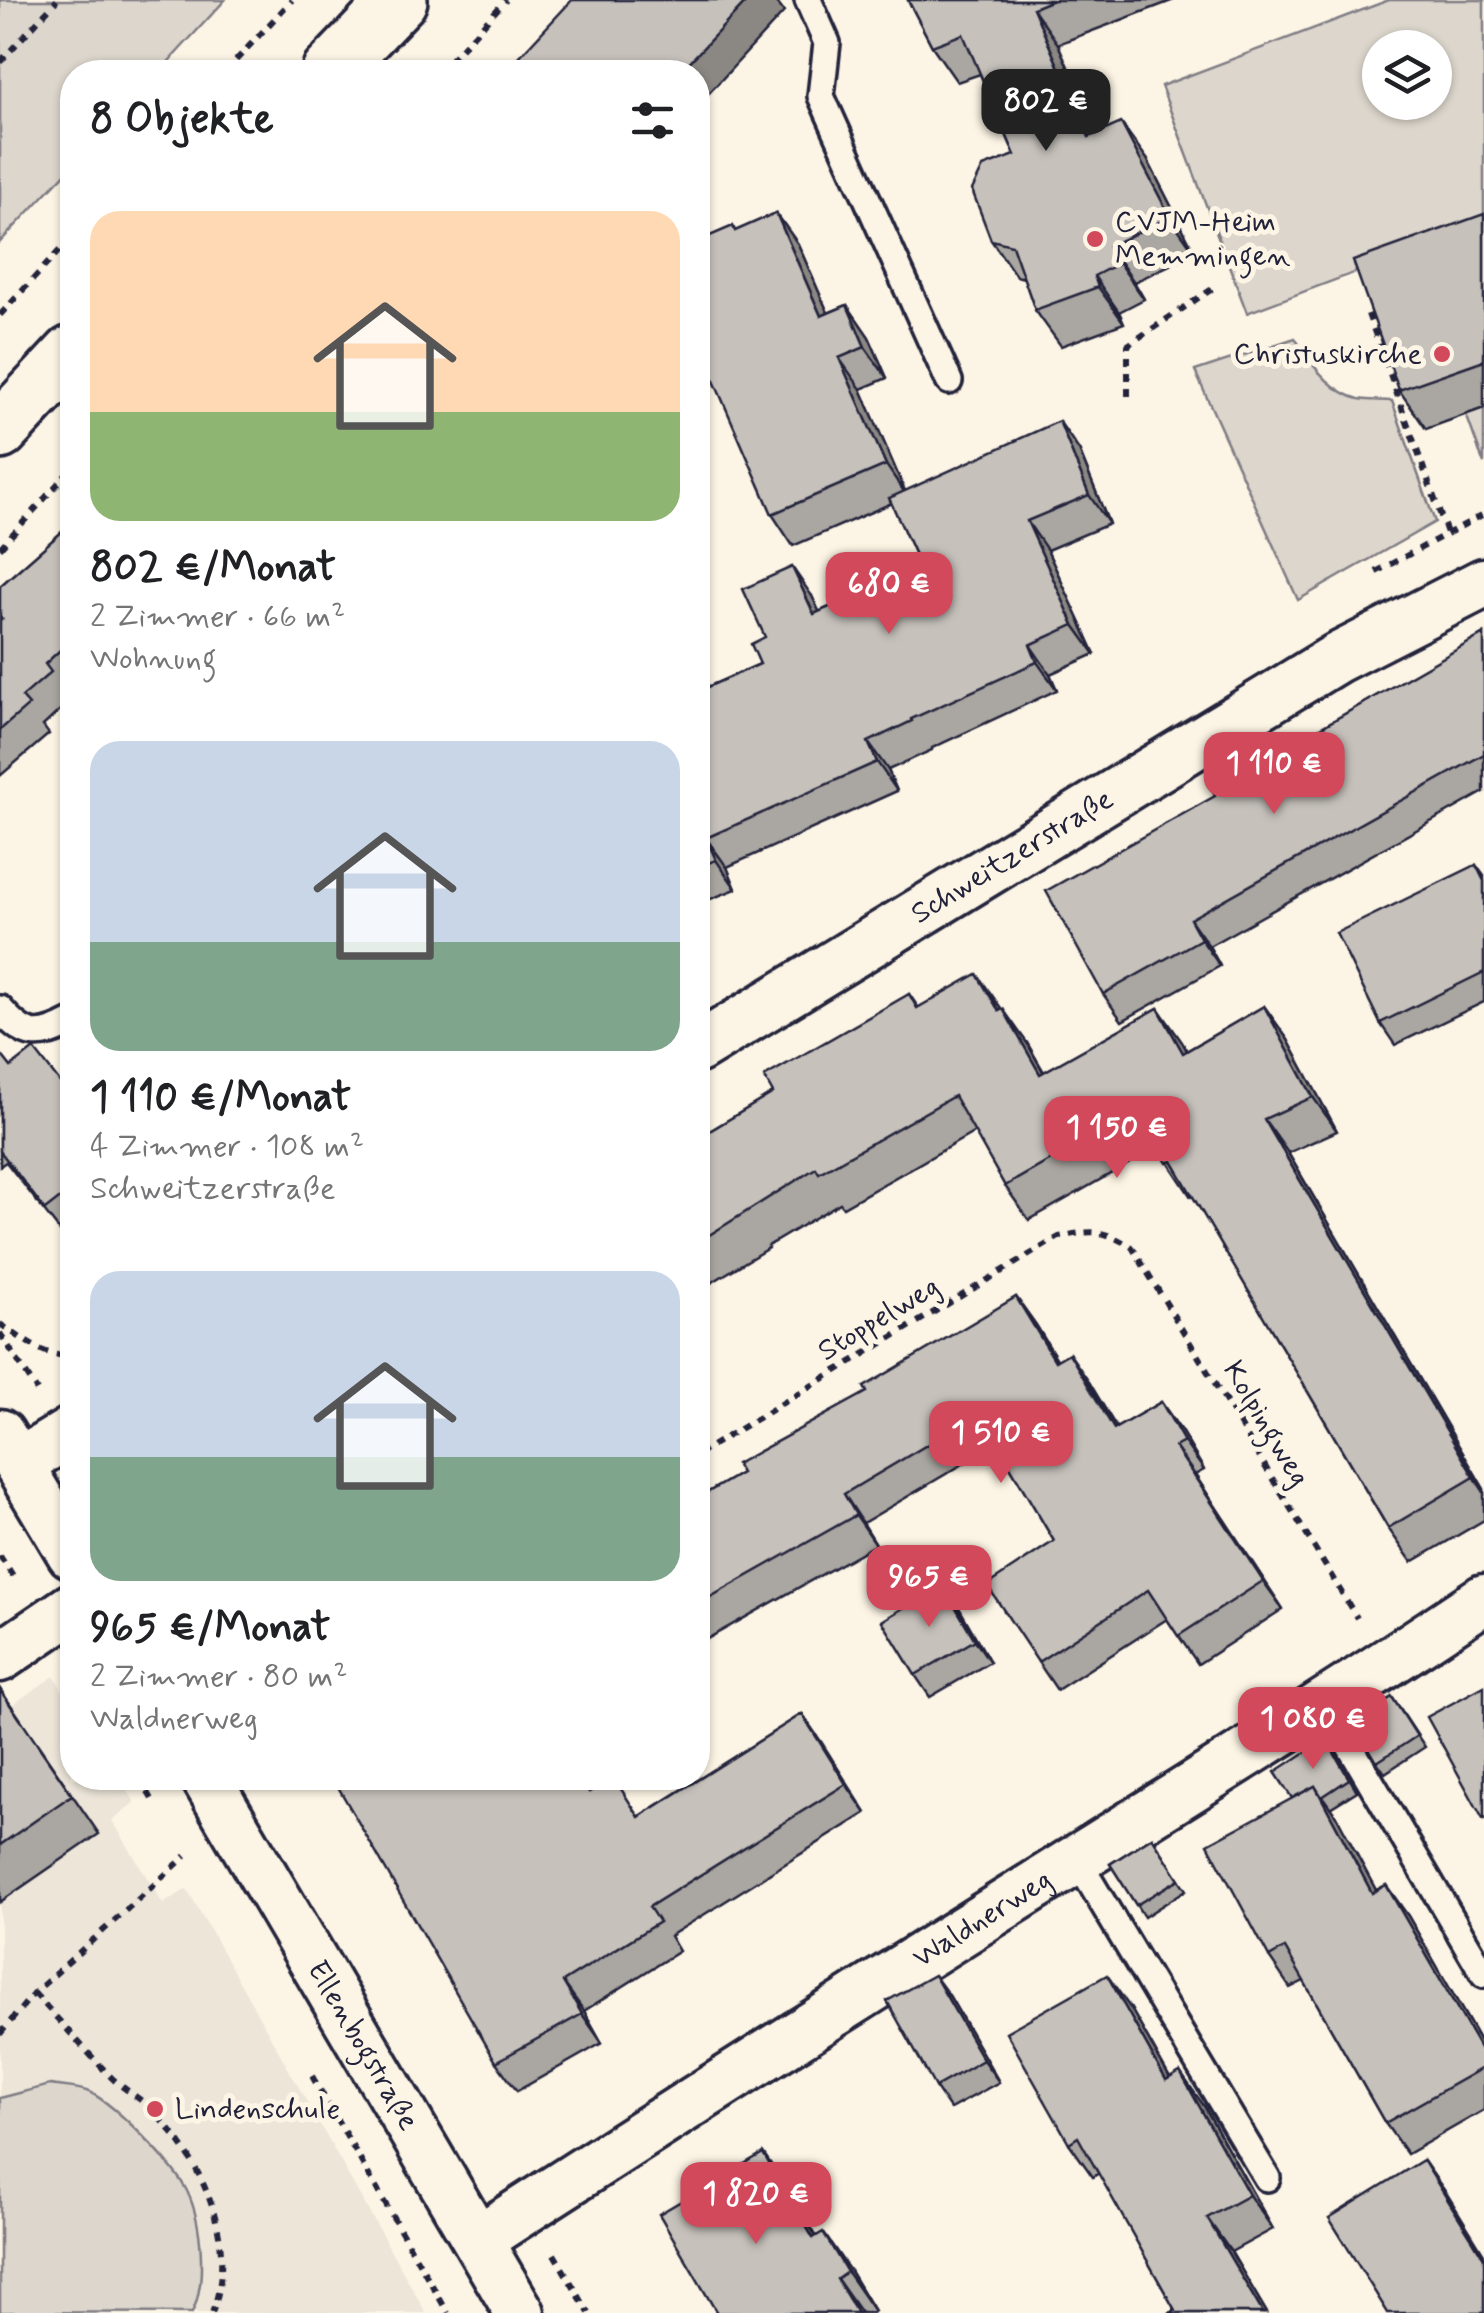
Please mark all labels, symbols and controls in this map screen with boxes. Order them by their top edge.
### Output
map controls [1362,30,1452,120]
button: layers [1362,30,1452,120]
pin: 802 € [976,69,1116,154]
text: 802 € [1003,80,1089,122]
text: 8 Objekte [90,93,274,148]
icon: filters [625,93,680,148]
place label: CVJM-Heim Memmingen [1115,203,1291,279]
marker: CVJM-Heim Memmingen [1084,228,1106,250]
icon: home [295,276,475,456]
place label: Christuskirche [1233,335,1422,374]
marker: Christuskirche [1431,343,1453,365]
text: 802 €/Monat [90,541,336,596]
pin: 680 € [819,552,959,637]
text: 680 € [848,563,930,605]
text: 2 Zimmer · 66 m² [90,596,345,638]
text: Wohnung [90,638,217,680]
pin: 1 110 € [1182,732,1366,817]
text: 1 110 € [1226,743,1322,785]
street label: Schweitzerstraße [904,780,1121,933]
icon: home [295,806,475,986]
text: 1 110 €/Monat [90,1071,351,1126]
pin: 1 150 € [1025,1096,1209,1181]
text: 1 150 € [1066,1107,1168,1149]
text: 4 Zimmer · 108 m² [90,1126,364,1168]
text: Schweitzerstraße [90,1168,336,1210]
street label: Stoppelweg [811,1267,947,1371]
icon: home [295,1336,475,1516]
street label: Kolpingweg [1211,1354,1319,1496]
pin: 1 510 € [909,1401,1093,1486]
text: 1 510 € [951,1412,1051,1454]
pin: 965 € [859,1545,999,1630]
text: 965 € [889,1556,969,1598]
text: 965 €/Monat [90,1601,330,1656]
text: 2 Zimmer · 80 m² [90,1656,347,1698]
pin: 1 080 € [1221,1687,1405,1772]
text: Waldnerweg [90,1698,258,1740]
text: 1 080 € [1260,1698,1366,1740]
street label: Waldnerweg [905,1860,1059,1977]
street label: Ellenbogstraße [298,1953,428,2137]
place label: Lindenschule [175,2090,340,2129]
marker: Lindenschule [144,2098,166,2120]
pin: 1 820 € [664,2162,848,2247]
text: 1 820 € [702,2173,810,2215]

